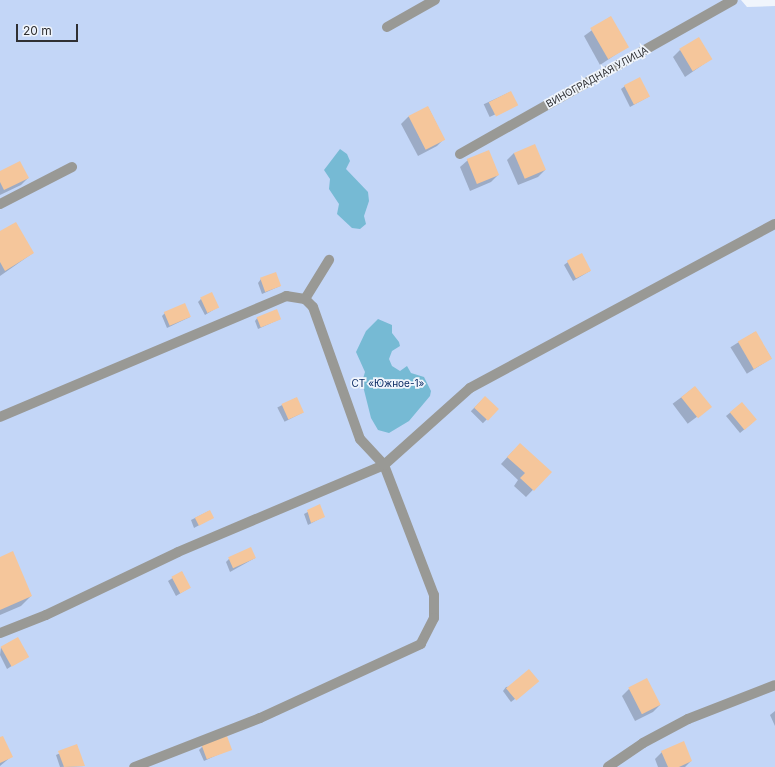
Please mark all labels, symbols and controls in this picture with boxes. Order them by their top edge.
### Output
scale bar [18,16,80,42]
text: 20 m [23,23,52,38]
street label: ВИНОГРАДНАЯ УЛИЦА [544,44,650,110]
park label: СТ «Южное-1» [352,378,424,390]

